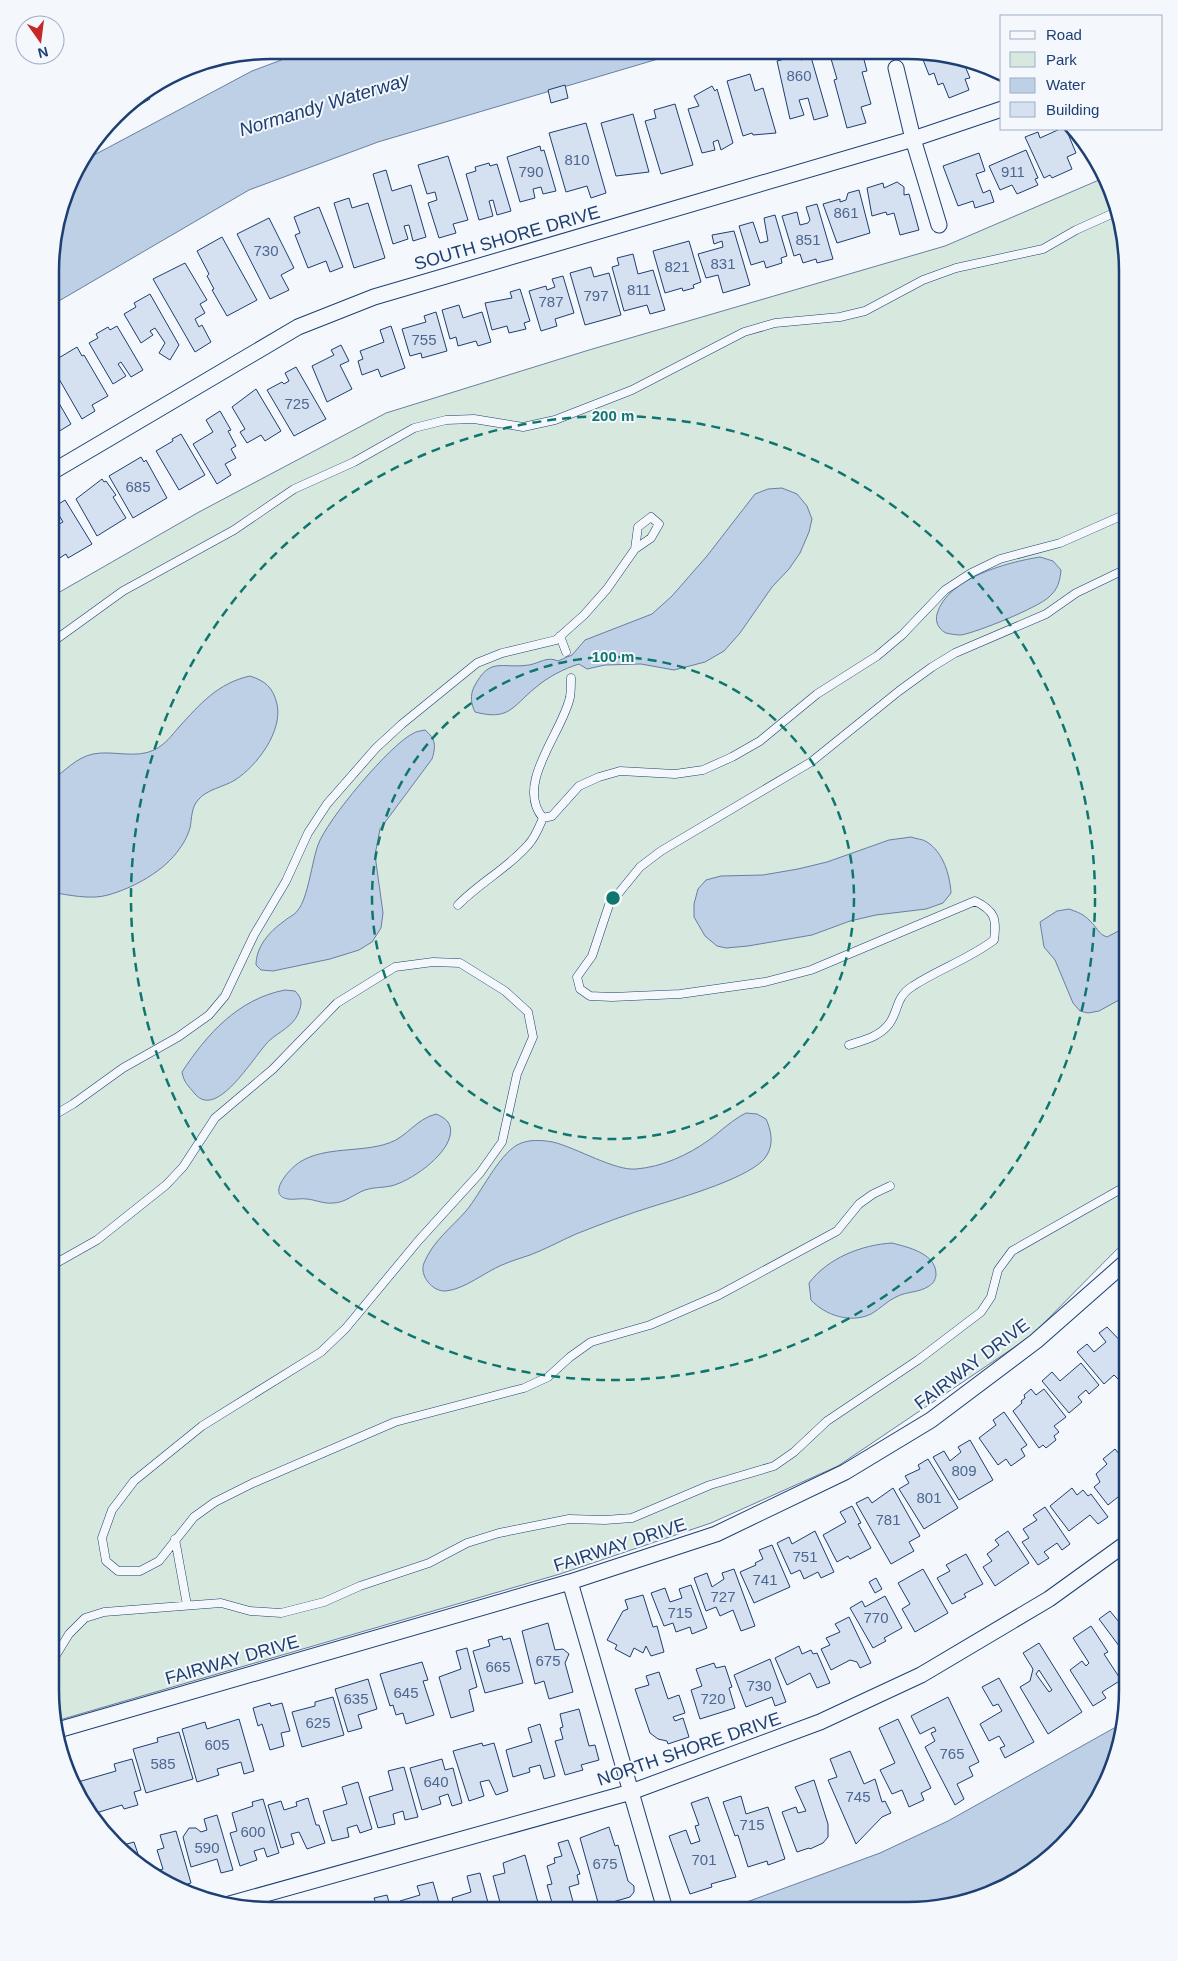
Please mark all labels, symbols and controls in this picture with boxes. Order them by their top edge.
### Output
north arrow [15,15,65,65]
legend [1000,15,1163,130]
text: Road [1046,26,1082,43]
text: N [36,44,50,62]
text: Park [1046,51,1077,68]
house number: 860 [786,67,812,84]
water label: Normandy Waterway [236,68,413,140]
text: Water [1046,76,1085,93]
text: Building [1046,101,1099,118]
house number: 810 [564,151,590,168]
house number: 790 [518,163,544,180]
house number: 911 [1001,163,1025,180]
street label: SOUTH SHORE DRIVE [412,202,602,274]
house number: 861 [833,204,859,221]
house number: 851 [795,231,821,248]
house number: 730 [253,242,279,259]
house number: 831 [710,255,736,272]
house number: 821 [664,258,690,275]
house number: 811 [627,281,651,298]
house number: 797 [583,287,609,304]
house number: 787 [538,293,564,310]
house number: 755 [411,331,437,348]
house number: 725 [284,395,310,412]
text: 200 m [592,407,634,424]
house number: 685 [125,478,151,495]
text: 100 m [592,648,634,665]
centre of rings [604,889,622,907]
street label: FAIRWAY DRIVE [911,1314,1033,1414]
house number: 809 [951,1462,977,1479]
house number: 801 [916,1489,942,1506]
house number: 781 [875,1511,901,1528]
street label: FAIRWAY DRIVE [551,1514,689,1576]
house number: 751 [792,1548,818,1565]
house number: 741 [752,1571,778,1588]
house number: 727 [710,1588,736,1605]
house number: 715 [667,1604,693,1621]
house number: 770 [863,1609,889,1626]
street label: FAIRWAY DRIVE [163,1631,301,1689]
house number: 675 [535,1652,561,1669]
house number: 665 [485,1658,511,1675]
house number: 730 [746,1677,772,1694]
house number: 645 [393,1684,419,1701]
house number: 635 [343,1690,369,1707]
house number: 720 [700,1690,726,1707]
street label: NORTH SHORE DRIVE [595,1708,783,1790]
house number: 625 [305,1714,331,1731]
house number: 605 [204,1736,230,1753]
house number: 765 [939,1745,965,1762]
house number: 585 [150,1755,176,1772]
house number: 640 [423,1773,449,1790]
house number: 745 [845,1788,871,1805]
house number: 715 [739,1816,765,1833]
house number: 600 [240,1823,266,1840]
house number: 590 [194,1839,220,1856]
house number: 701 [691,1851,717,1868]
house number: 675 [592,1855,618,1872]

